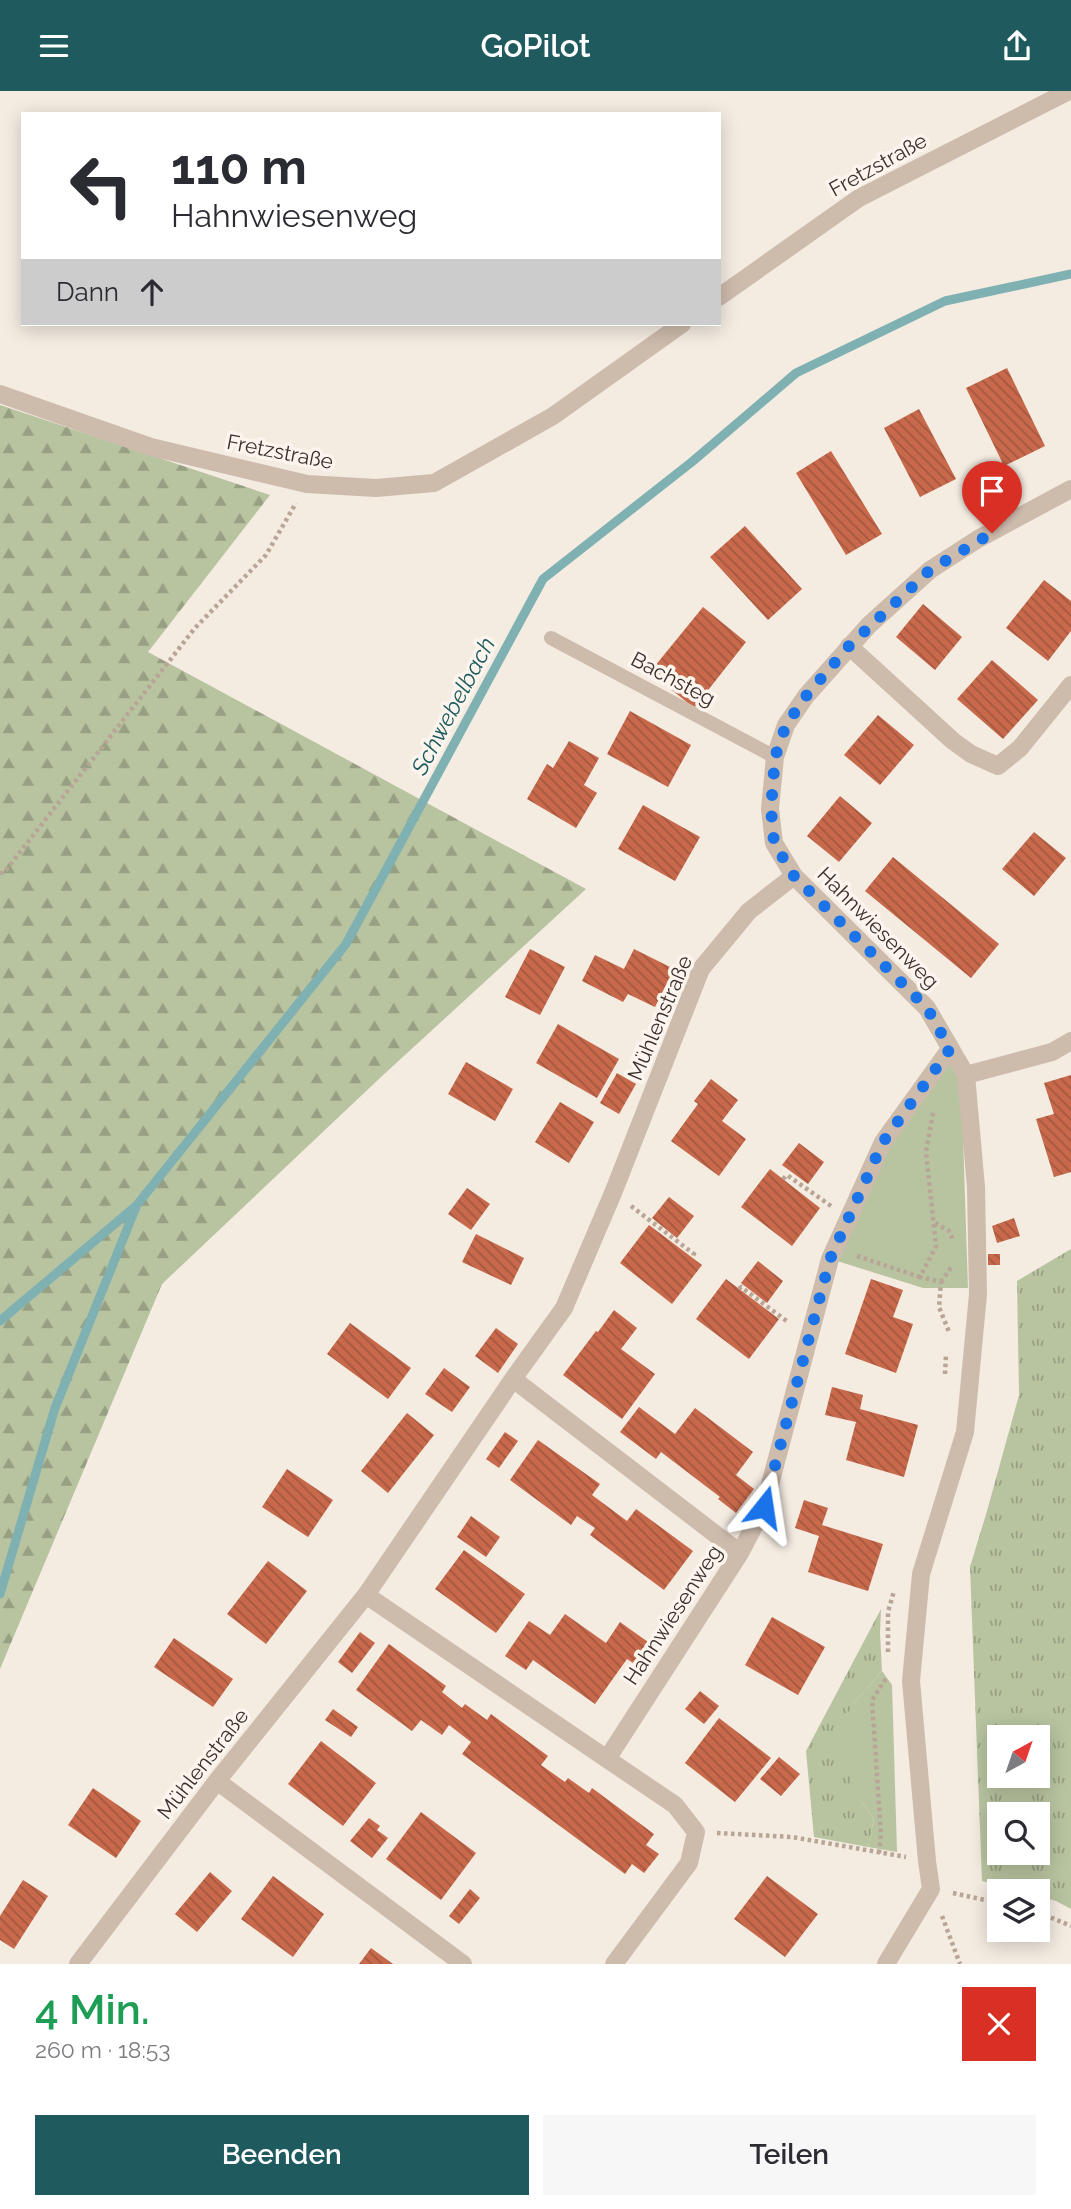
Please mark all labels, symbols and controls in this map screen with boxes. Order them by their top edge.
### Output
icon: menu [35,27,73,65]
text: GoPilot [480,27,591,64]
icon: share [998,27,1036,65]
street label: Fretzstraße [824,127,931,202]
text: 110 m [171,138,307,195]
icon: left [56,140,147,231]
text: Hahnwiesenweg [171,197,417,234]
icon: ahead [133,273,171,311]
text: Dann [56,277,119,307]
street label: Fretzstraße [225,429,336,474]
pin [962,461,1022,533]
icon: arrive [973,472,1011,510]
water label: Schwebelbach [405,632,500,780]
street label: Bachsteg [627,646,720,711]
street label: Hahnwiesenweg [812,862,944,994]
street label: Mühlenstraße [622,952,697,1084]
position arrow [727,1470,801,1544]
street label: Hahnwiesenweg [618,1540,727,1689]
street label: Mühlenstraße [152,1703,253,1824]
north arrow [987,1725,1050,1789]
map controls [987,1725,1050,1942]
button: search [987,1802,1050,1865]
button: layers [987,1879,1050,1942]
text: 4 Min. [35,1985,150,2034]
button: close [962,1987,1036,2061]
text: 260 m · 18:53 [35,2036,171,2063]
button: Beenden [35,2115,529,2195]
button: Teilen [543,2115,1036,2195]

